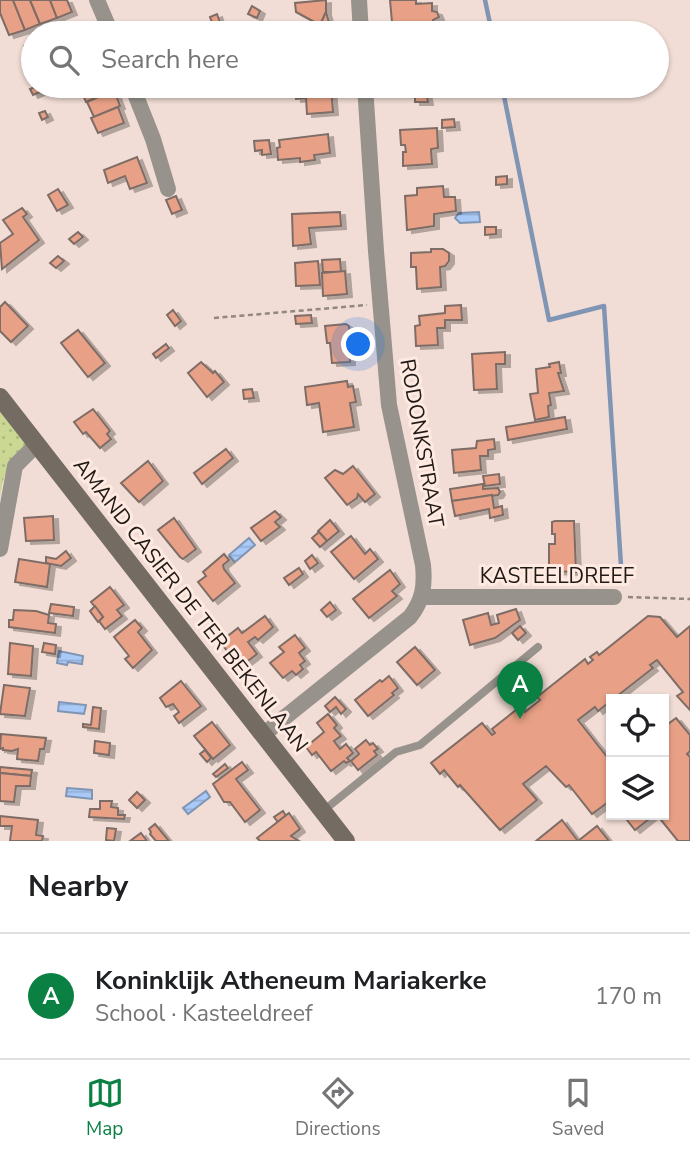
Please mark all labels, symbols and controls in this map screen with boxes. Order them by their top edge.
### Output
search box [21,21,669,98]
icon: search [45,41,83,79]
text: Search here [101,42,239,77]
your location [341,327,375,361]
street label: RODONKSTRAAT [393,357,451,530]
street label: AMAND CASIER DE TER BEKENLAAN [67,452,315,758]
street label: KASTEELDREEF [480,562,634,590]
pin: A [497,661,543,719]
map controls [606,694,669,820]
button: locate [606,694,669,757]
button: layers [606,757,669,820]
text: Nearby [28,866,128,907]
text: Koninklijk Atheneum Mariakerke [95,963,486,998]
text: A [42,981,60,1012]
text: 170 m [595,981,662,1012]
text: School · Kasteeldreef [95,998,313,1029]
tab: Map [86,1074,124,1142]
tab: Directions [295,1074,381,1142]
tab: Saved [552,1074,604,1142]

